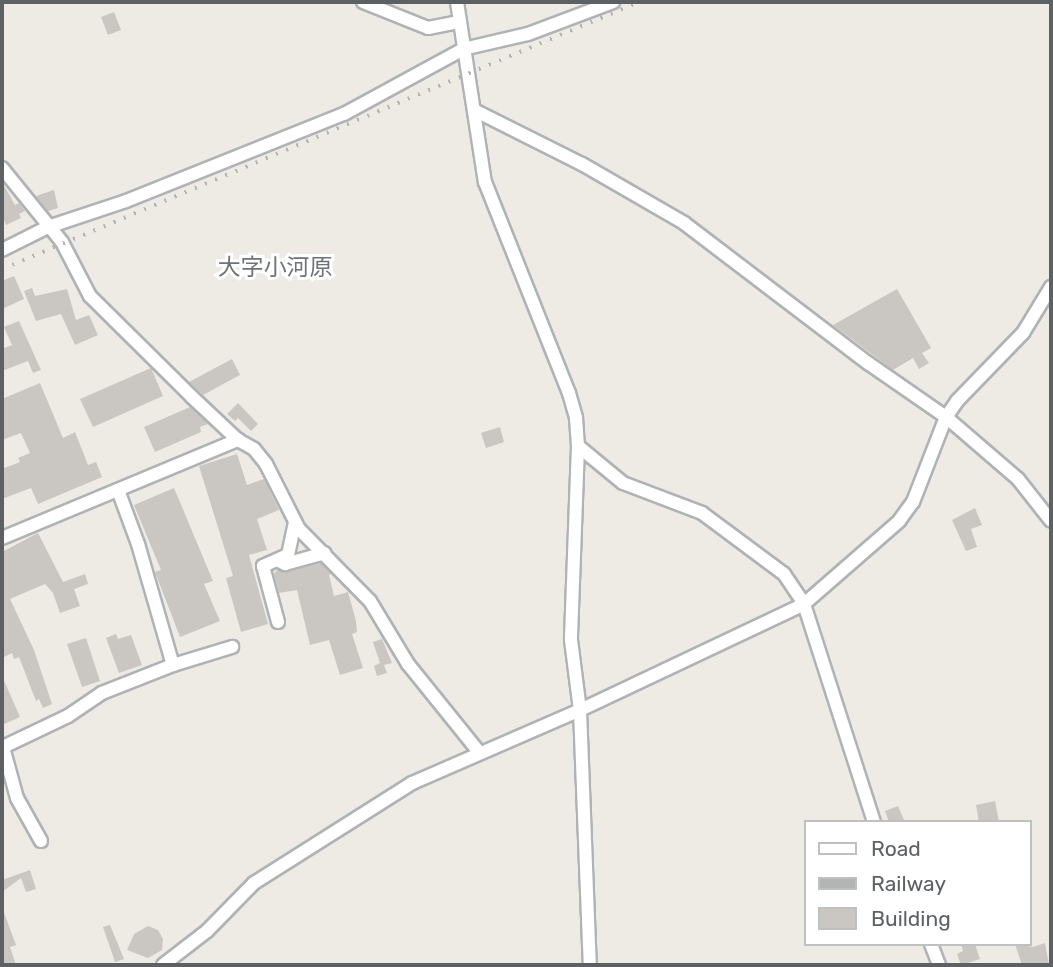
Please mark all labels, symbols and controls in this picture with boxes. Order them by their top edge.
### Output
district label: 大字小河原 [218,253,332,281]
legend [804,820,1032,946]
text: Road [871,836,921,861]
text: Railway [871,871,946,896]
text: Building [871,906,951,931]

